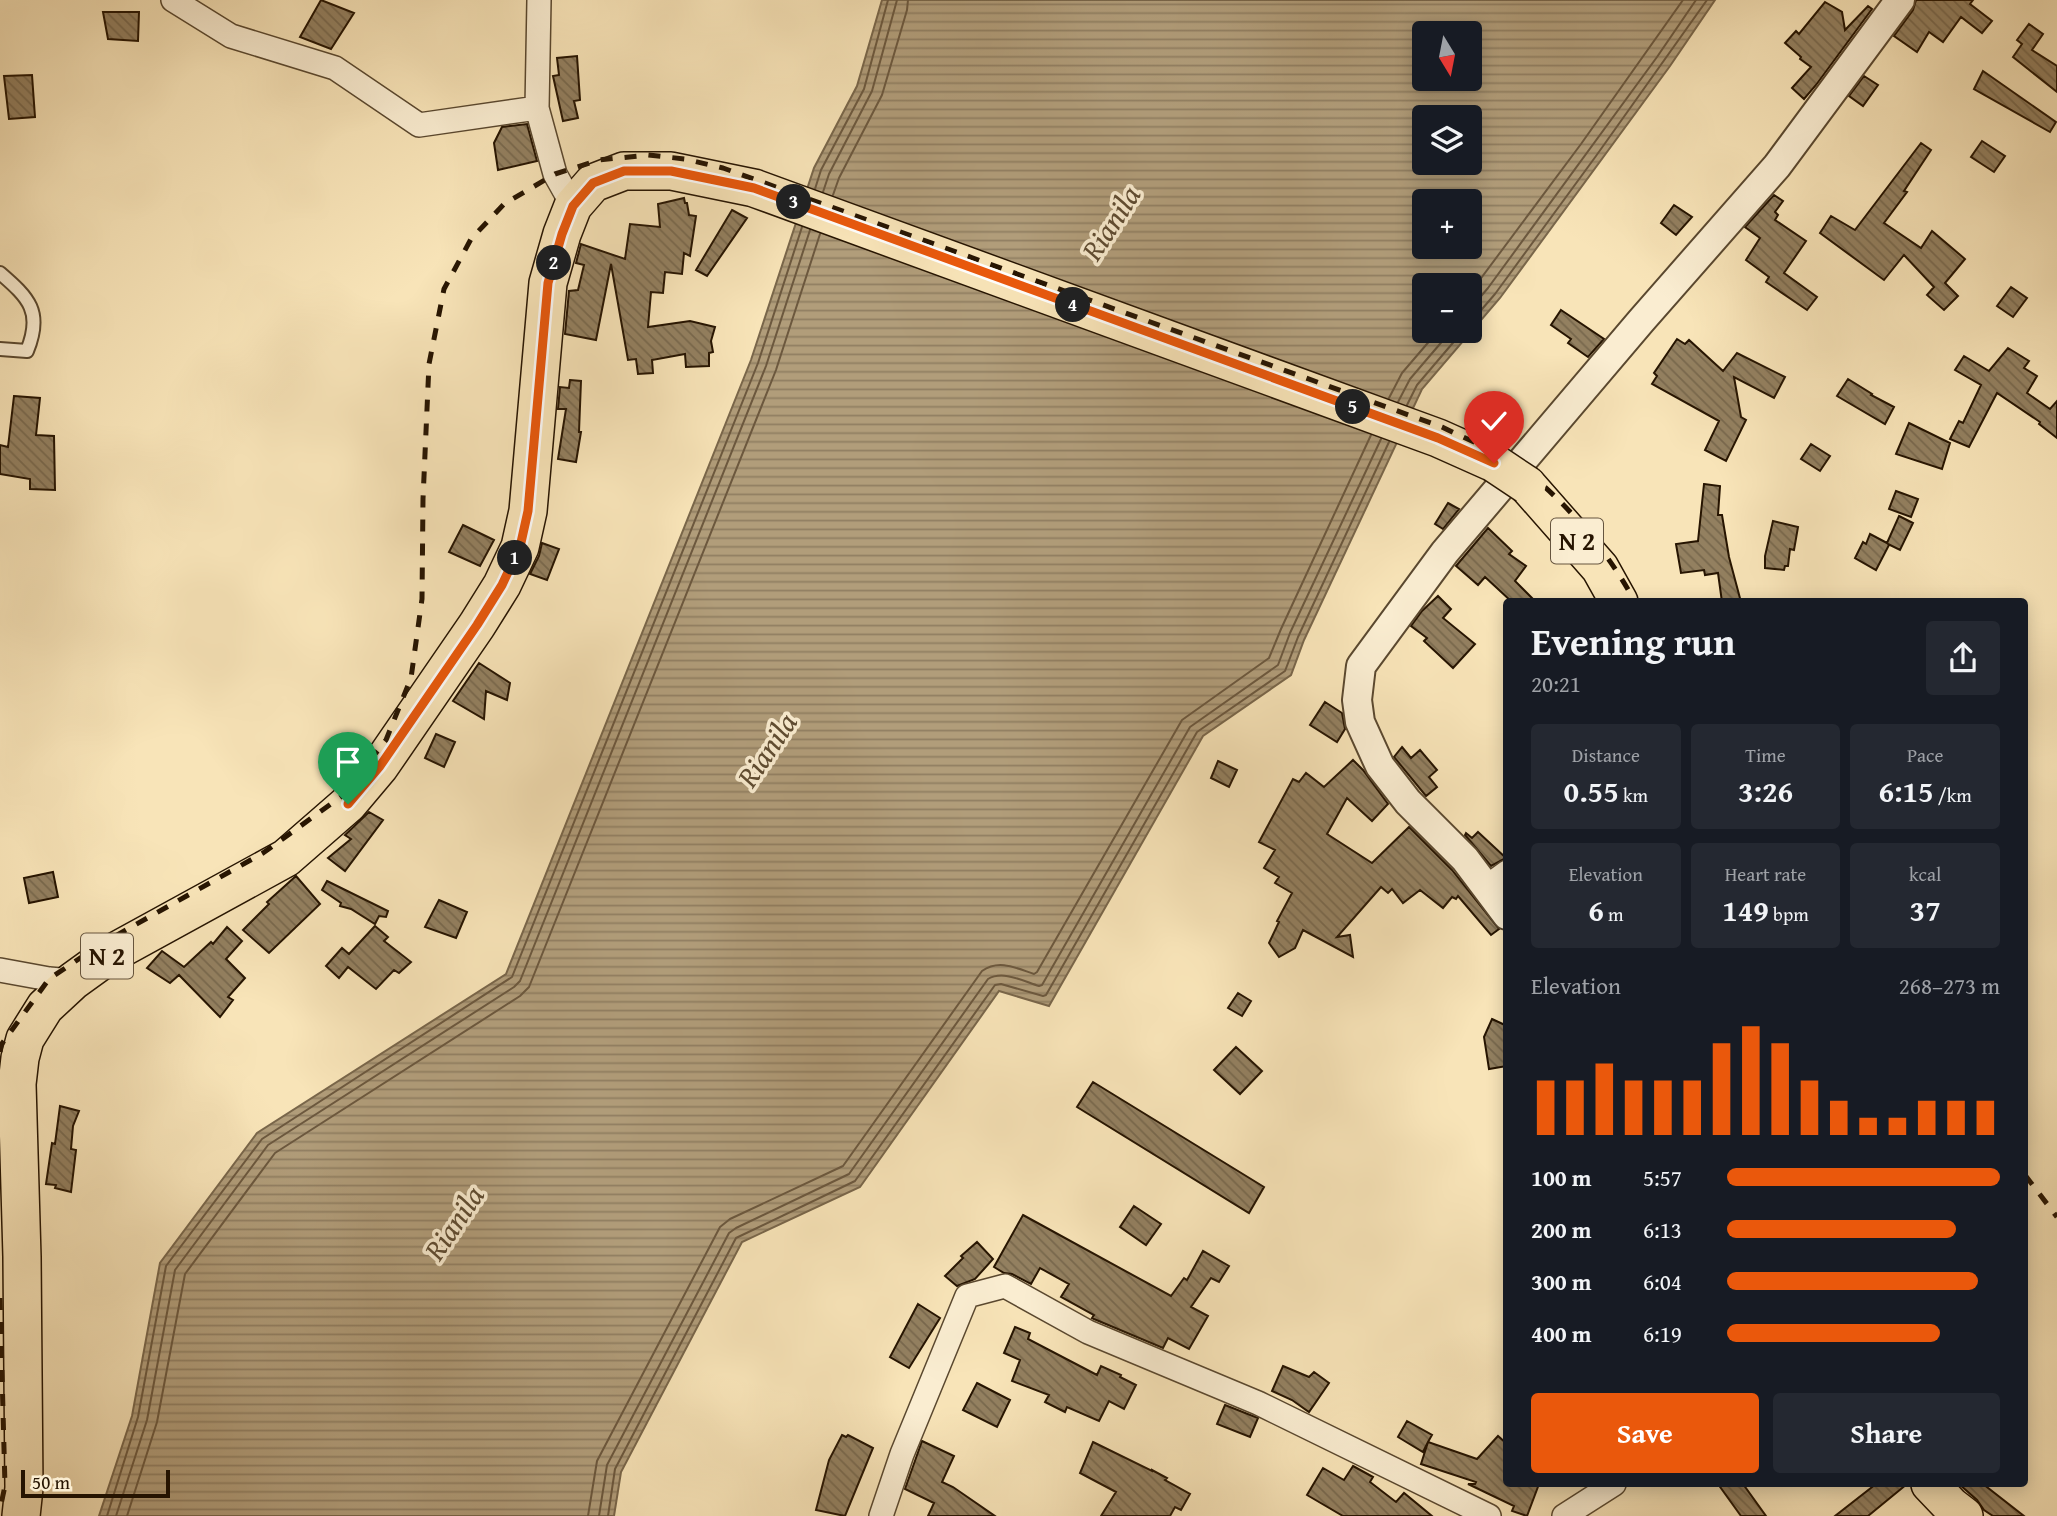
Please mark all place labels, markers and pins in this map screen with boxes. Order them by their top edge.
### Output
pin: 3 [776,184,812,220]
pin: 2 [536,246,572,280]
pin: 4 [1056,288,1090,322]
pin: 5 [1336,390,1370,424]
pin [1464,391,1524,463]
pin: 1 [498,540,532,576]
pin [318,732,378,804]

